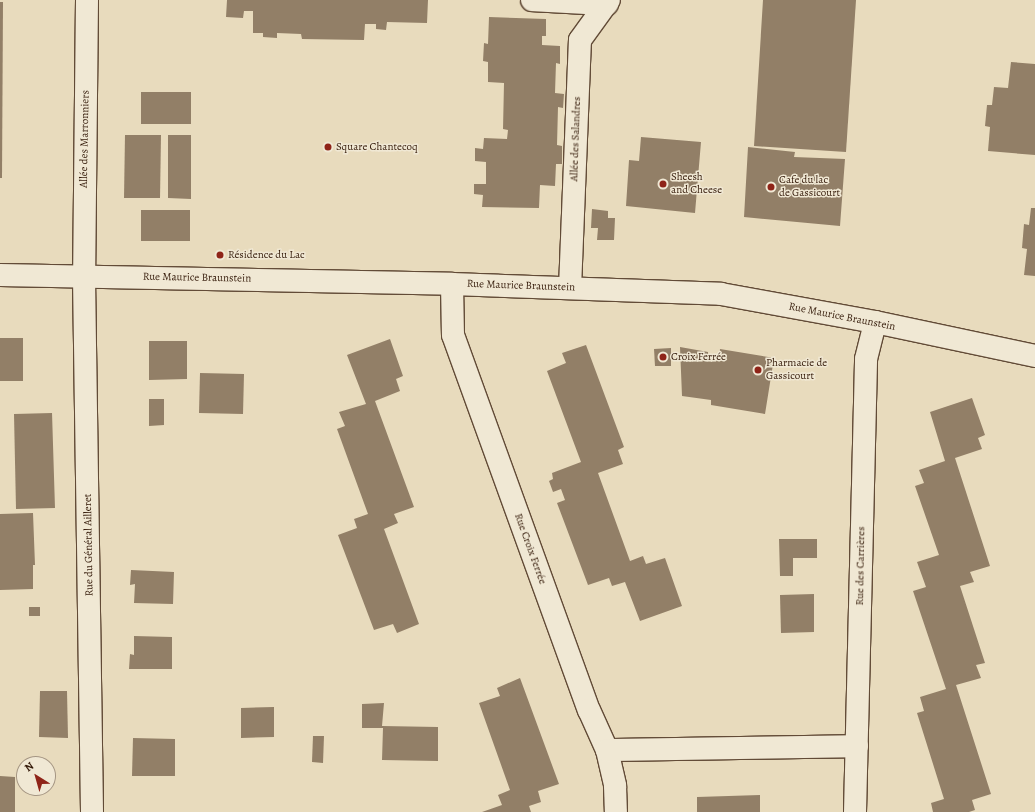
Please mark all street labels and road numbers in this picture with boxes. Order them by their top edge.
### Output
street label: Allée des Marronniers [78,90,92,188]
street label: Allée des Salandres [568,96,584,182]
street label: Rue Maurice Braunstein [143,270,251,286]
street label: Rue Maurice Braunstein [467,278,575,294]
street label: Rue Maurice Braunstein [788,300,896,334]
street label: Rue du Général Ailleret [82,493,96,597]
street label: Rue Croix Ferrée [511,512,549,586]
street label: Rue des Carrières [854,526,868,606]

